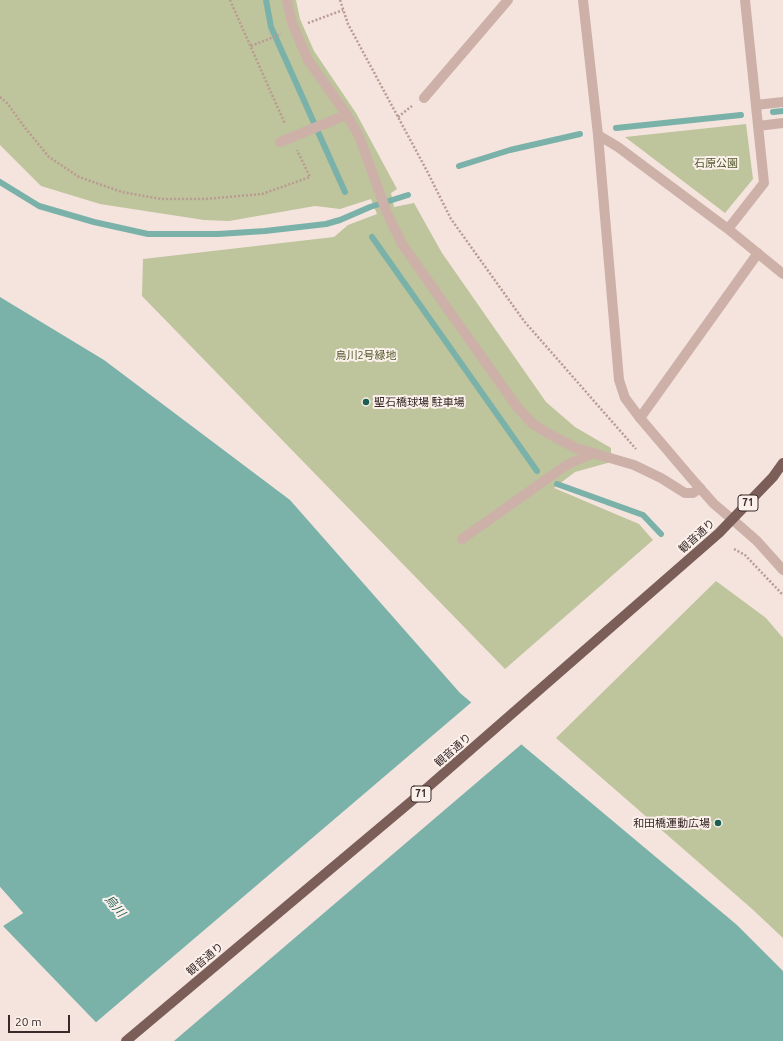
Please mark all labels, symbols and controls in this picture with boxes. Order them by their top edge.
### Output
park label: 石原公園 [694,156,738,170]
park label: 烏川2号緑地 [335,348,397,362]
place label: 聖石橋球場 駐車場 [374,395,465,409]
marker: 聖石橋球場 駐車場 [361,397,371,407]
road number: 71 [738,495,758,511]
street label: 観音通り [676,516,718,556]
street label: 観音通り [432,731,474,769]
road number: 71 [411,786,431,802]
place label: 和田橋運動広場 [633,816,710,830]
marker: 和田橋運動広場 [713,818,723,828]
water label: 烏川 [102,892,128,920]
street label: 観音通り [184,940,226,978]
scale bar [10,1007,72,1033]
text: 20 m [15,1015,42,1028]

